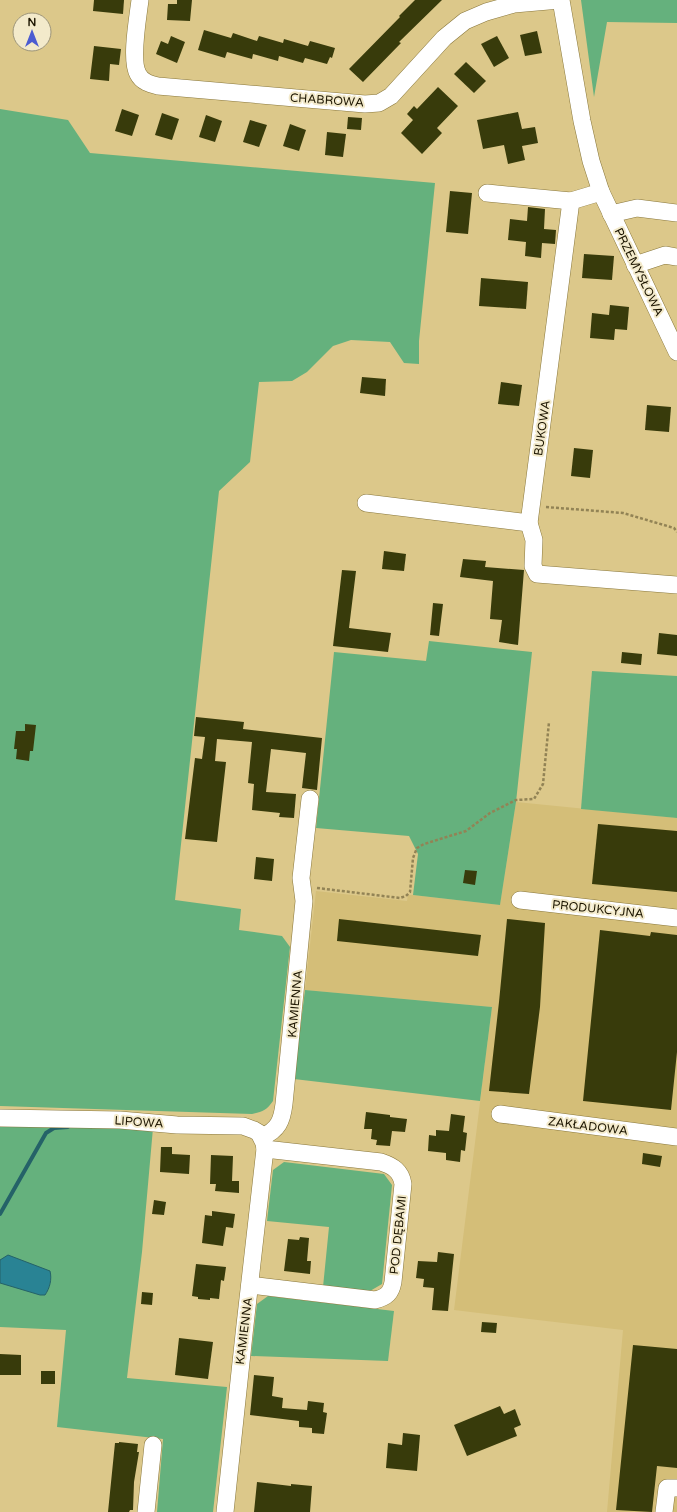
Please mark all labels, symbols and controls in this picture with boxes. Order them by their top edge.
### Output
north arrow [12,12,52,52]
text: N [28,16,36,29]
street label: CHABROWA [290,90,364,110]
street label: PRZEMYSŁOWA [612,226,666,318]
street label: BUKOWA [531,399,553,457]
street label: PRODUKCYJNA [551,897,645,921]
street label: KAMIENNA [285,970,305,1038]
street label: LIPOWA [114,1113,164,1131]
street label: ZAKŁADOWA [547,1114,629,1138]
street label: POD DĘBAMI [387,1195,409,1275]
street label: KAMIENNA [233,1297,255,1365]

